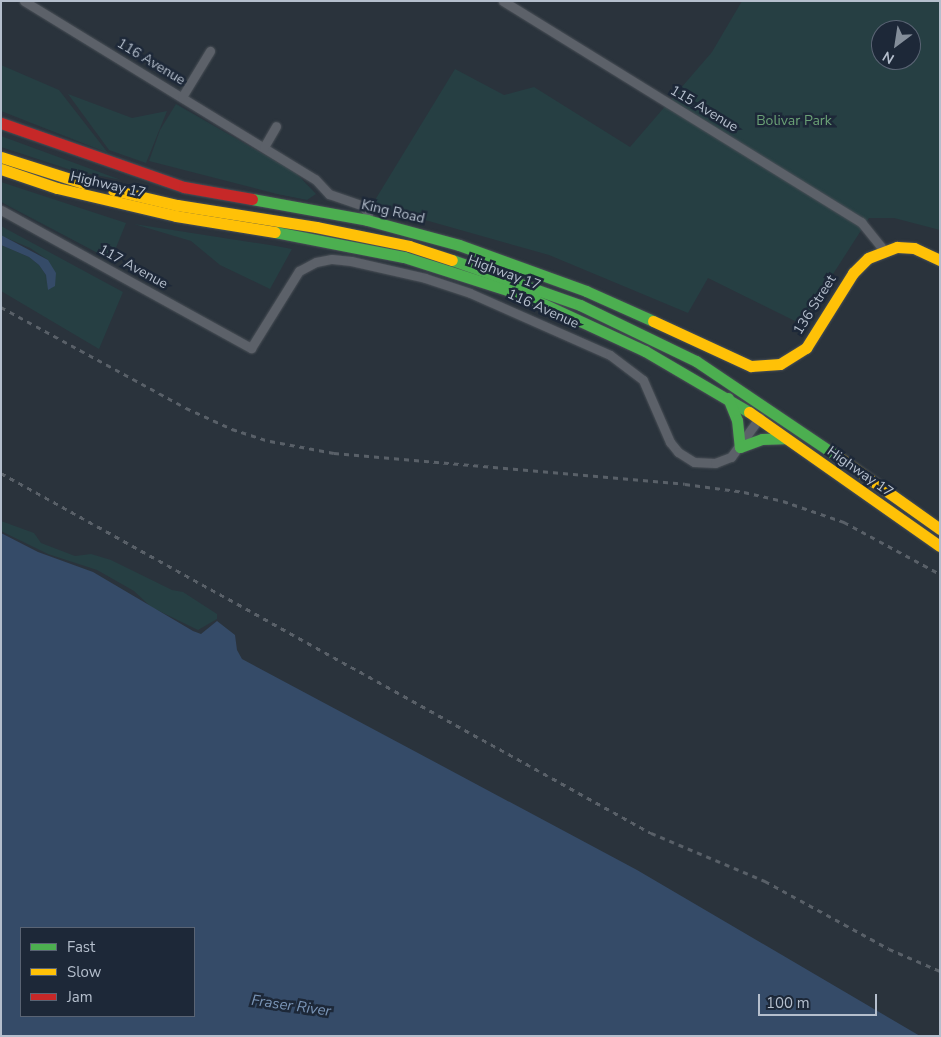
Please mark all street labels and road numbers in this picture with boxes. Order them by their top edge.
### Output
street label: 116 Avenue [114,35,188,89]
street label: 115 Avenue [667,82,741,136]
street label: Highway 17 [69,168,147,202]
street label: King Road [360,197,426,227]
street label: 117 Avenue [95,241,171,293]
street label: Highway 17 [465,252,543,294]
street label: 136 Street [790,272,840,338]
street label: 116 Avenue [505,286,581,332]
street label: Highway 17 [824,443,896,501]

